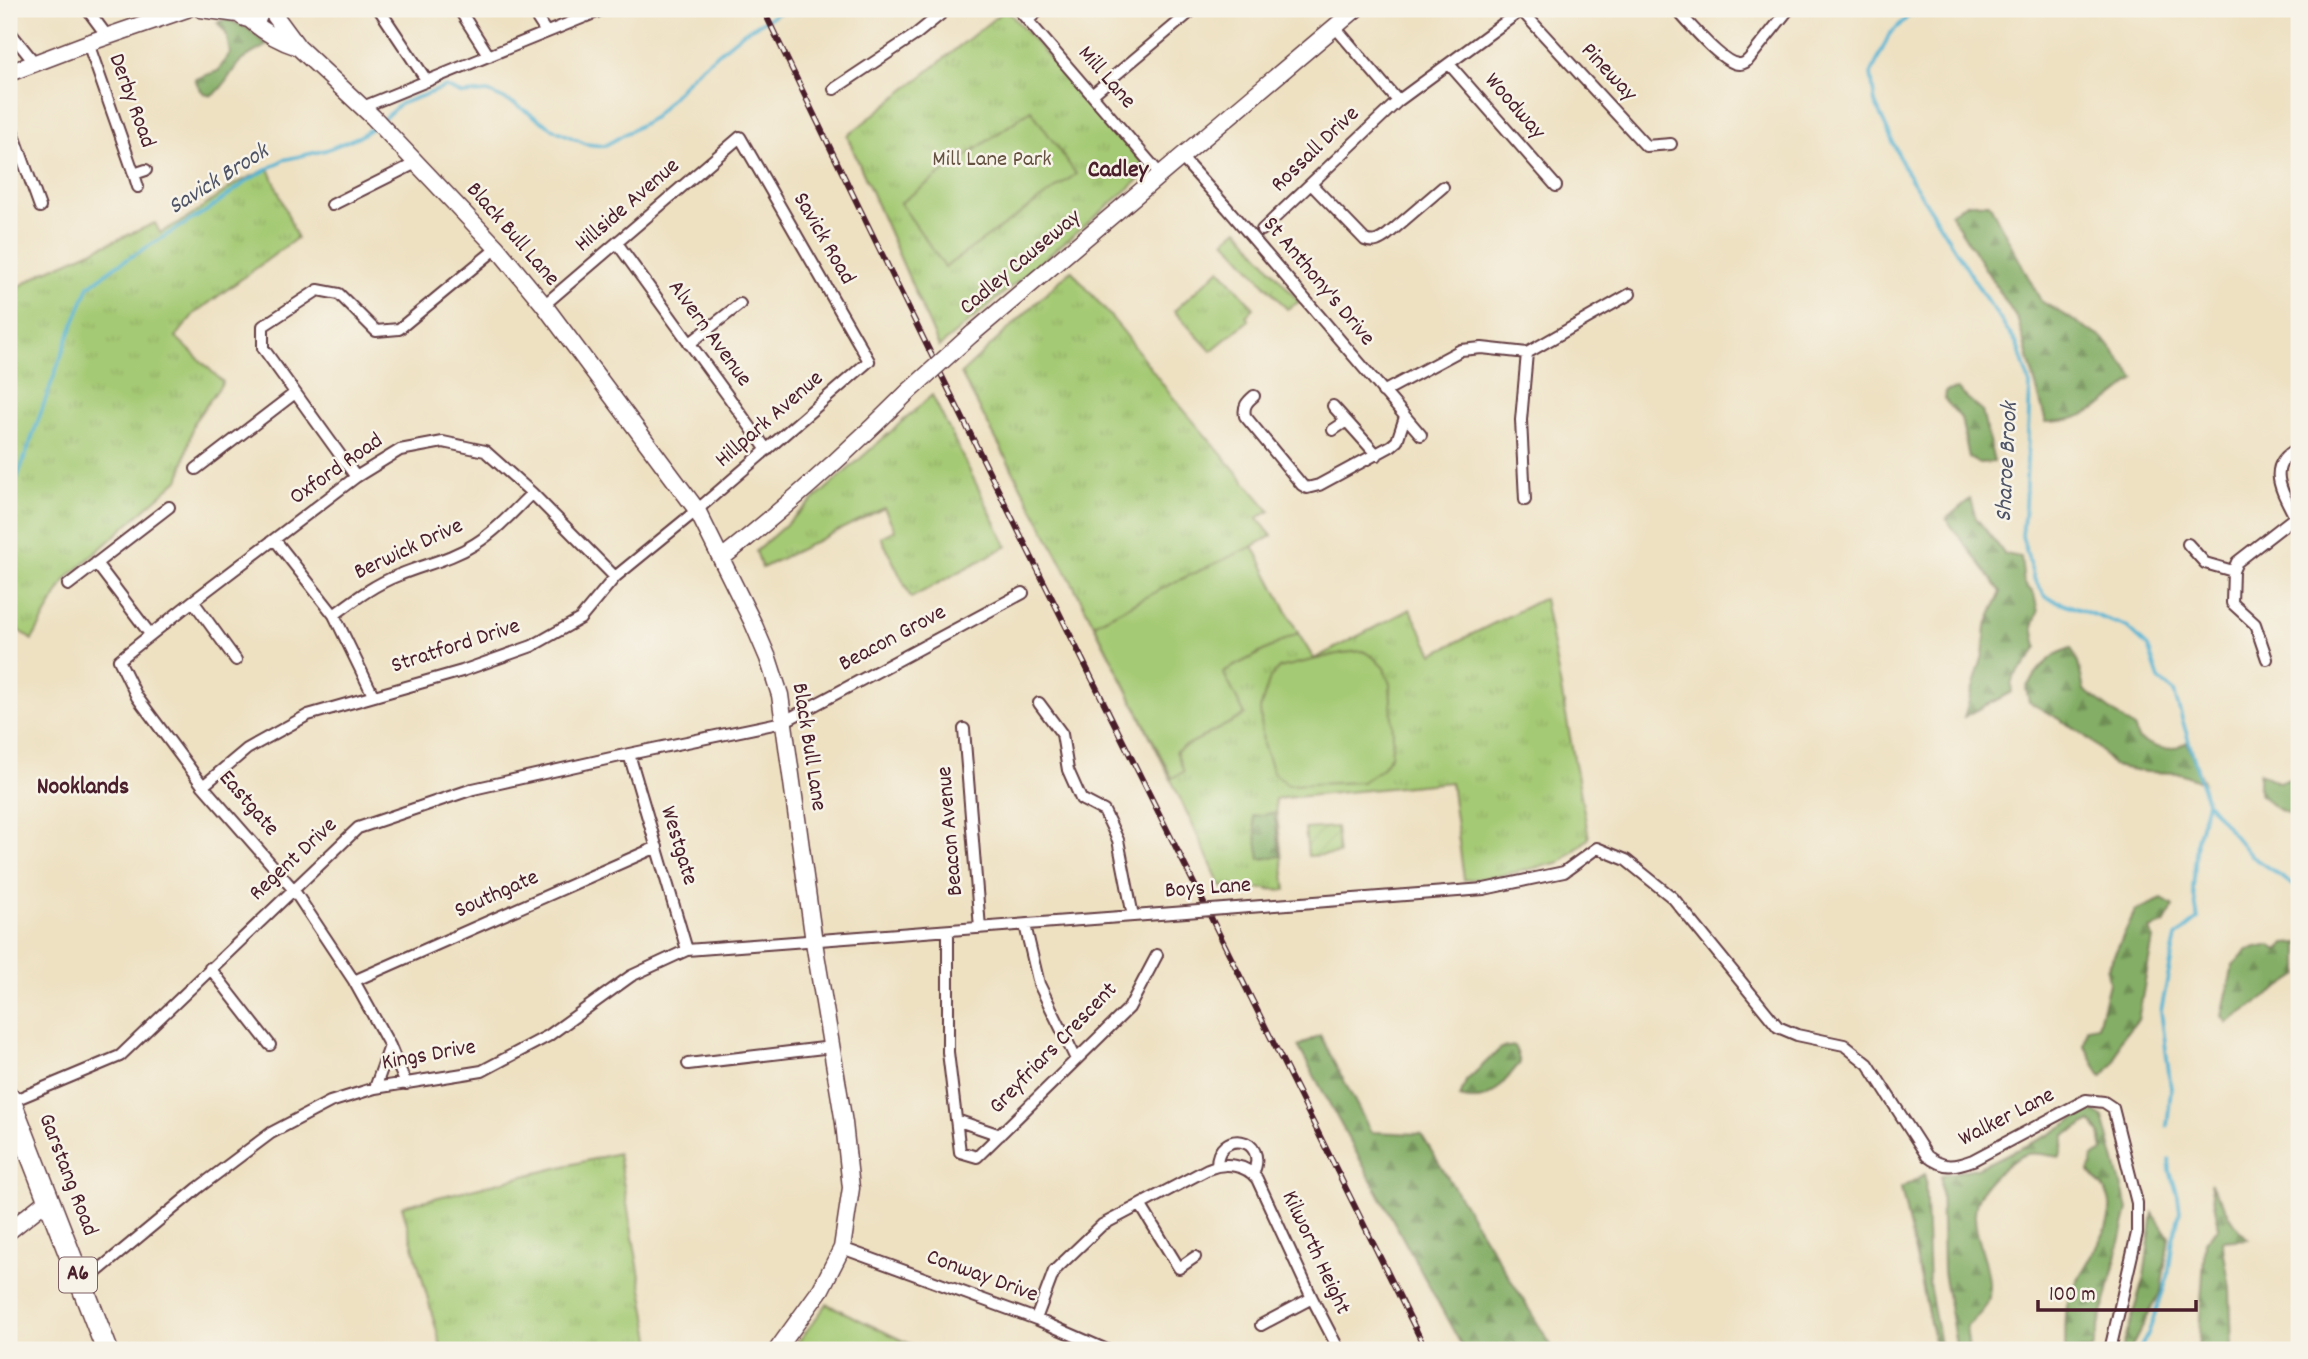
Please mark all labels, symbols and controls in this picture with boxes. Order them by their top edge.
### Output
street label: Pineway [1572,36,1645,110]
street label: Mill Lane [1069,39,1143,117]
street label: Derby Road [99,49,163,153]
street label: Woodway [1476,66,1553,148]
street label: Rossall Drive [1264,99,1368,201]
water label: Savick Brook [162,135,278,224]
park label: Mill Lane Park [932,144,1052,177]
street label: Hillside Avenue [568,151,688,261]
district label: Cadley [1088,154,1149,188]
street label: Black Bull Lane [457,175,567,295]
street label: Savick Road [783,187,863,291]
street label: Cadley Causeway [953,202,1090,324]
street label: St Anthony's Drive [1254,210,1382,354]
street label: Alvern Avenue [659,274,759,394]
street label: Hillpark Avenue [708,363,832,477]
water label: Sharoe Brook [1988,399,2028,523]
street label: Oxford Road [283,426,391,514]
street label: Berwick Drive [349,510,469,590]
street label: Beacon Grove [833,597,953,681]
street label: Stratford Drive [387,611,525,683]
street label: Black Bull Lane [782,681,834,813]
street label: Eastgate [210,763,286,845]
street label: Beacon Avenue [929,765,973,897]
district label: Nooklands [37,771,129,805]
street label: Westgate [650,802,706,890]
street label: Regent Drive [242,810,346,910]
street label: Southgate [450,862,544,928]
street label: Boys Lane [1164,870,1252,908]
street label: Greyfriars Crescent [982,975,1126,1123]
street label: Kings Drive [379,1032,479,1080]
street label: Walker Lane [1953,1080,2061,1156]
street label: Garstang Road [29,1109,105,1241]
street label: Kilworth Height [1272,1186,1358,1320]
street label: Conway Drive [922,1242,1042,1312]
road number: A6 [59,1258,97,1292]
scale bar [2038,1268,2196,1312]
text: 100 m [2049,1281,2096,1311]

